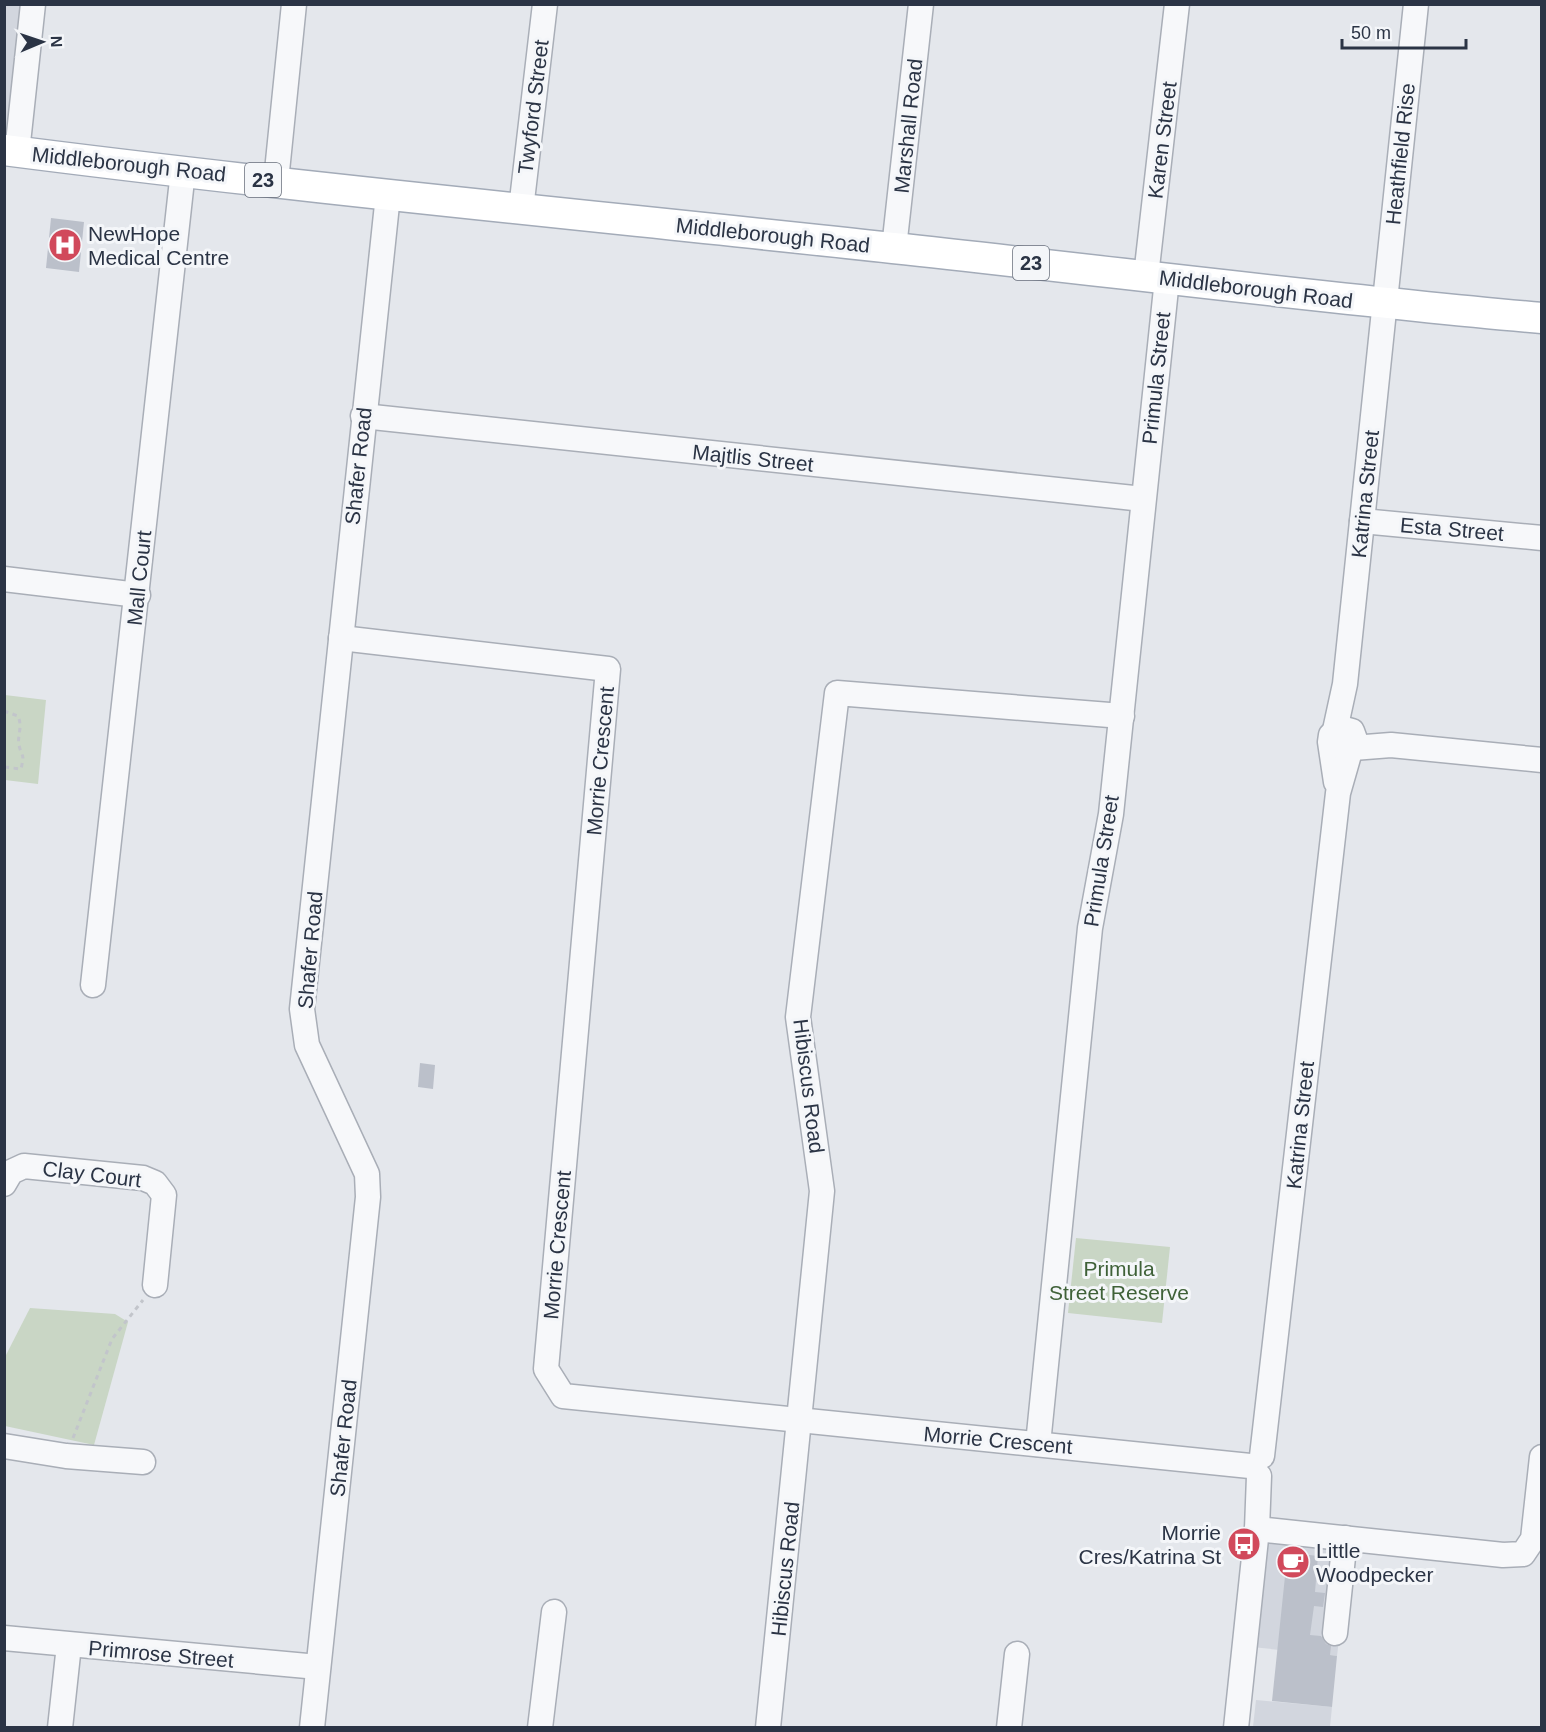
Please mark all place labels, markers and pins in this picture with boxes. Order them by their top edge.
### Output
place label: NewHope Medical Centre [88,222,229,269]
hospital icon: NewHope Medical Centre [47,227,83,263]
place label: Morrie Cres/Katrina St [1079,1521,1221,1568]
bus stop icon: Morrie Cres/Katrina St [1226,1526,1262,1562]
place label: Little Woodpecker [1316,1539,1434,1586]
cafe icon: Little Woodpecker [1275,1544,1311,1580]

